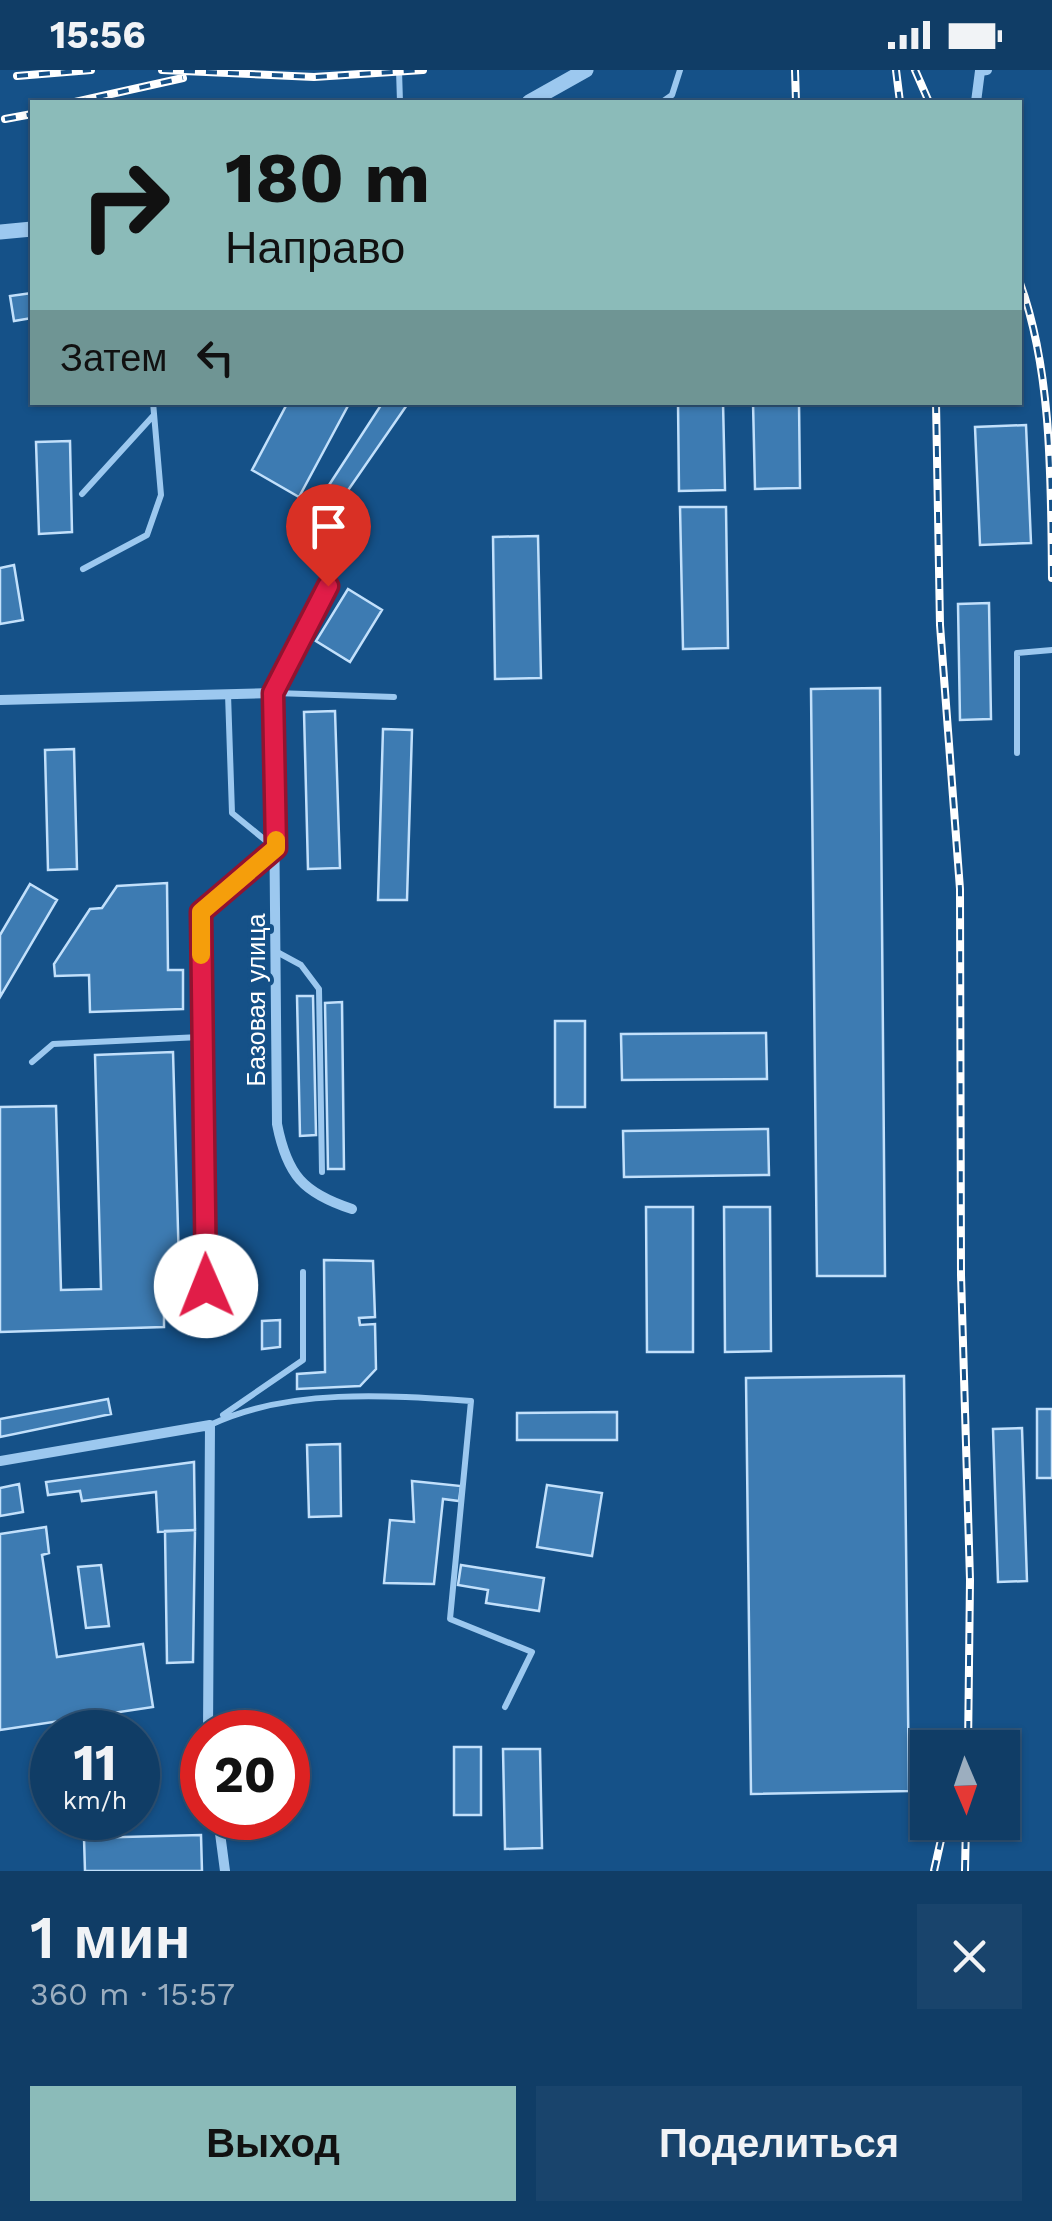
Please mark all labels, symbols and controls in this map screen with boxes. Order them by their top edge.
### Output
text: 15:56 [50,13,146,57]
text: 180 m [225,137,430,219]
icon: right [60,140,190,270]
text: Направо [225,221,405,274]
icon: left [188,330,243,385]
text: Затем [60,336,168,380]
pin [286,484,371,587]
icon: arrive [301,499,356,554]
street label: Базовая улица [242,914,271,1086]
position arrow [154,1234,258,1338]
speed limit sign: 20 [180,1710,310,1840]
north arrow [910,1730,1020,1840]
map controls [910,1730,1020,1840]
text: 11 [73,1733,117,1792]
text: km/h [63,1786,127,1815]
text: 1 мин [30,1902,191,1973]
button: close [917,1904,1022,2009]
text: 360 m · 15:57 [30,1975,235,2013]
button: Выход [30,2086,516,2201]
button: Поделиться [536,2086,1022,2201]

